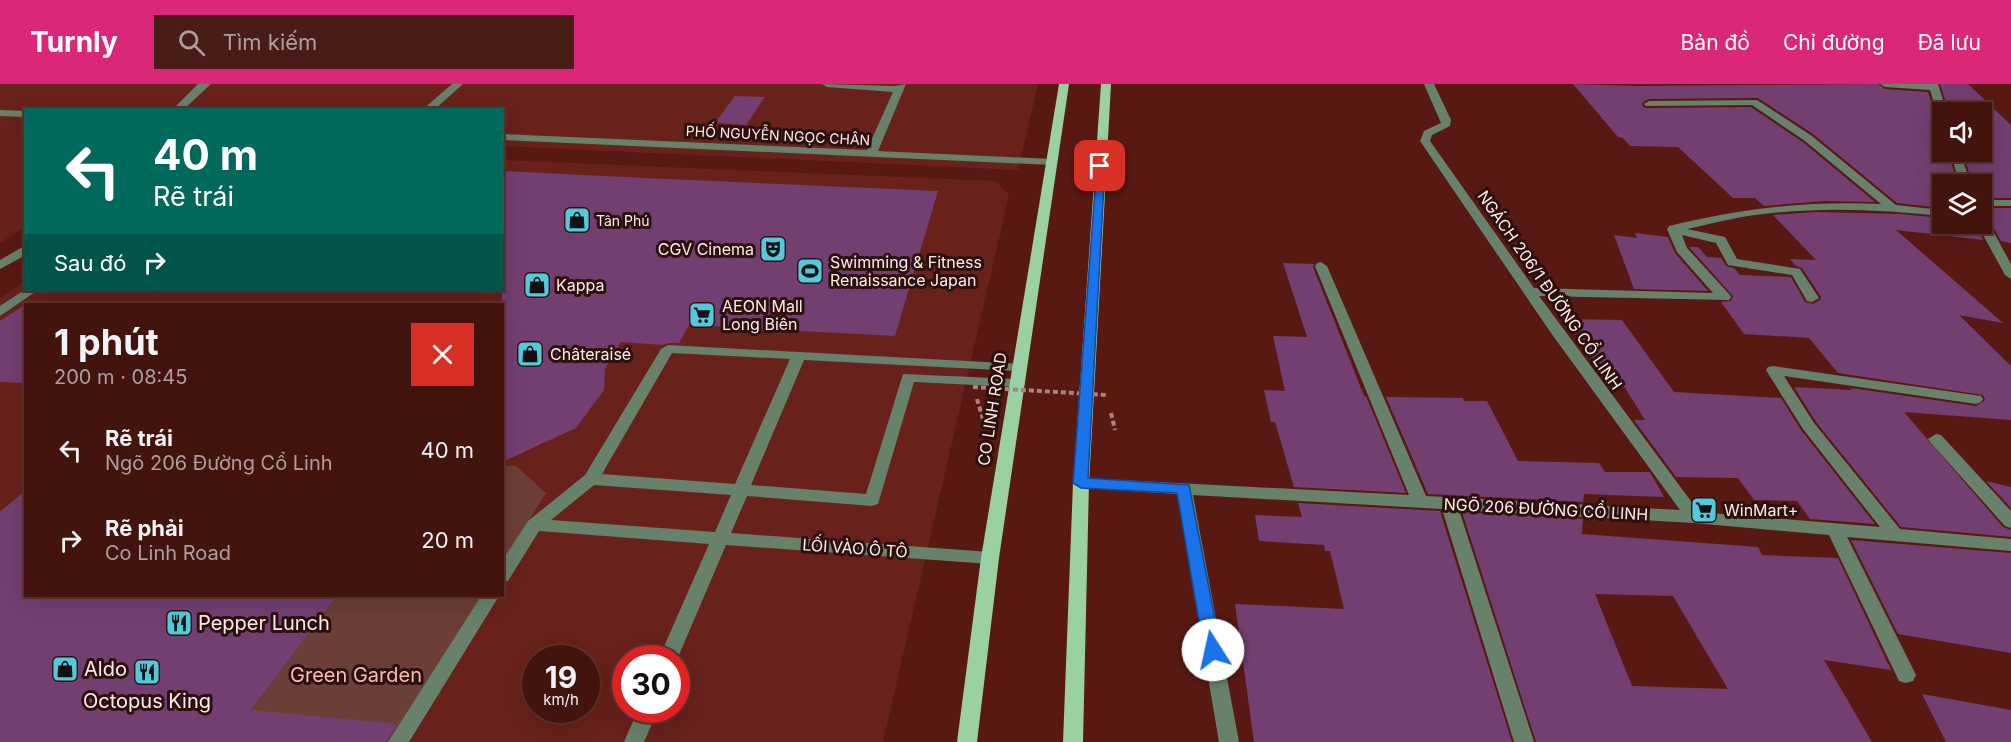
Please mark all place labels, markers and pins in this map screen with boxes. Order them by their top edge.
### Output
pin [1074,140,1125,191]
shop icon: Tân Phú [562,205,592,235]
place label: Tân Phú [596,212,650,229]
theatre icon: CGV Cinema [758,234,788,264]
place label: CGV Cinema [658,239,754,259]
place label: Swimming & Fitness Renaissance Japan [830,252,982,290]
sports icon: Swimming & Fitness Renaissance Japan [795,256,825,286]
shop icon: Kappa [522,270,552,300]
place label: Kappa [556,275,604,295]
place label: AEON Mall Long Biên [722,296,803,334]
supermarket icon: AEON Mall Long Biên [687,300,717,330]
shop icon: Châteraisé [515,339,545,369]
place label: Châteraisé [550,344,631,364]
supermarket icon: WinMart+ [1689,495,1719,525]
place label: WinMart+ [1724,500,1798,520]
restaurant icon: Pepper Lunch [164,608,194,638]
place label: Pepper Lunch [198,611,330,635]
shop icon: Aldo [50,654,80,684]
place label: Aldo [84,657,127,681]
restaurant icon: Octopus King [132,657,162,687]
place label: Octopus King [83,689,211,713]

